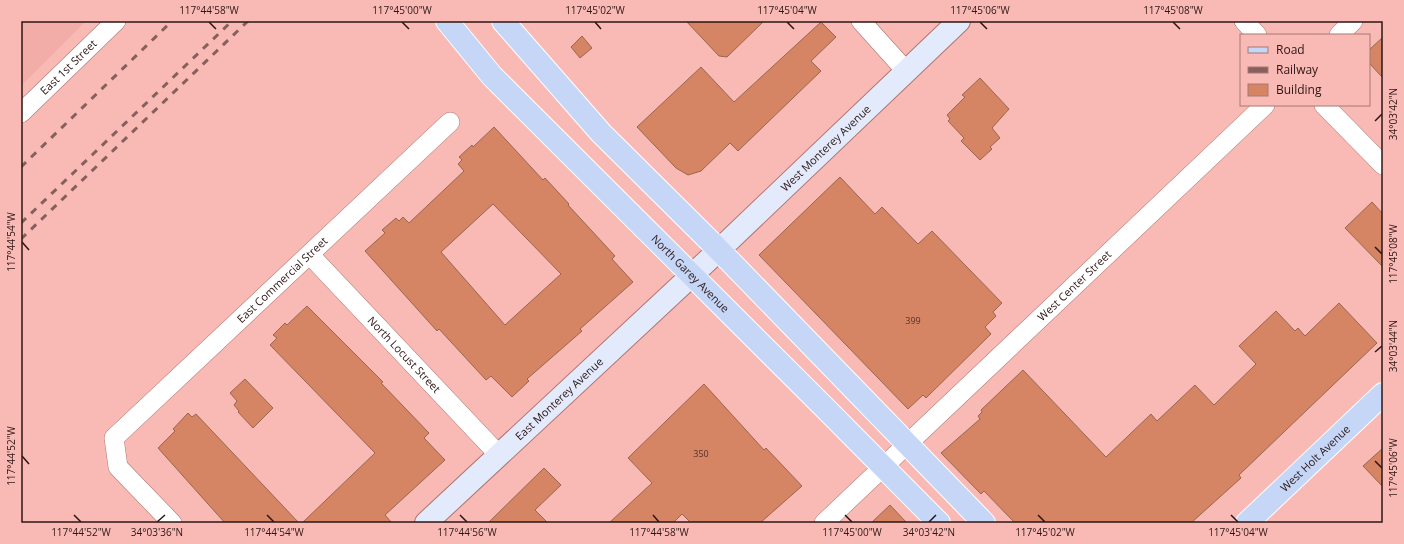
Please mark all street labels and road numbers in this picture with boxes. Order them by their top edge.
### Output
street label: East 1st Street [36,36,100,98]
street label: West Monterey Avenue [777,101,874,194]
street label: North Garey Avenue [648,231,733,315]
street label: East Commercial Street [233,233,331,326]
street label: West Center Street [1034,247,1114,324]
street label: North Locust Street [365,313,444,396]
street label: East Monterey Avenue [512,354,606,443]
street label: West Holt Avenue [1277,421,1353,495]

